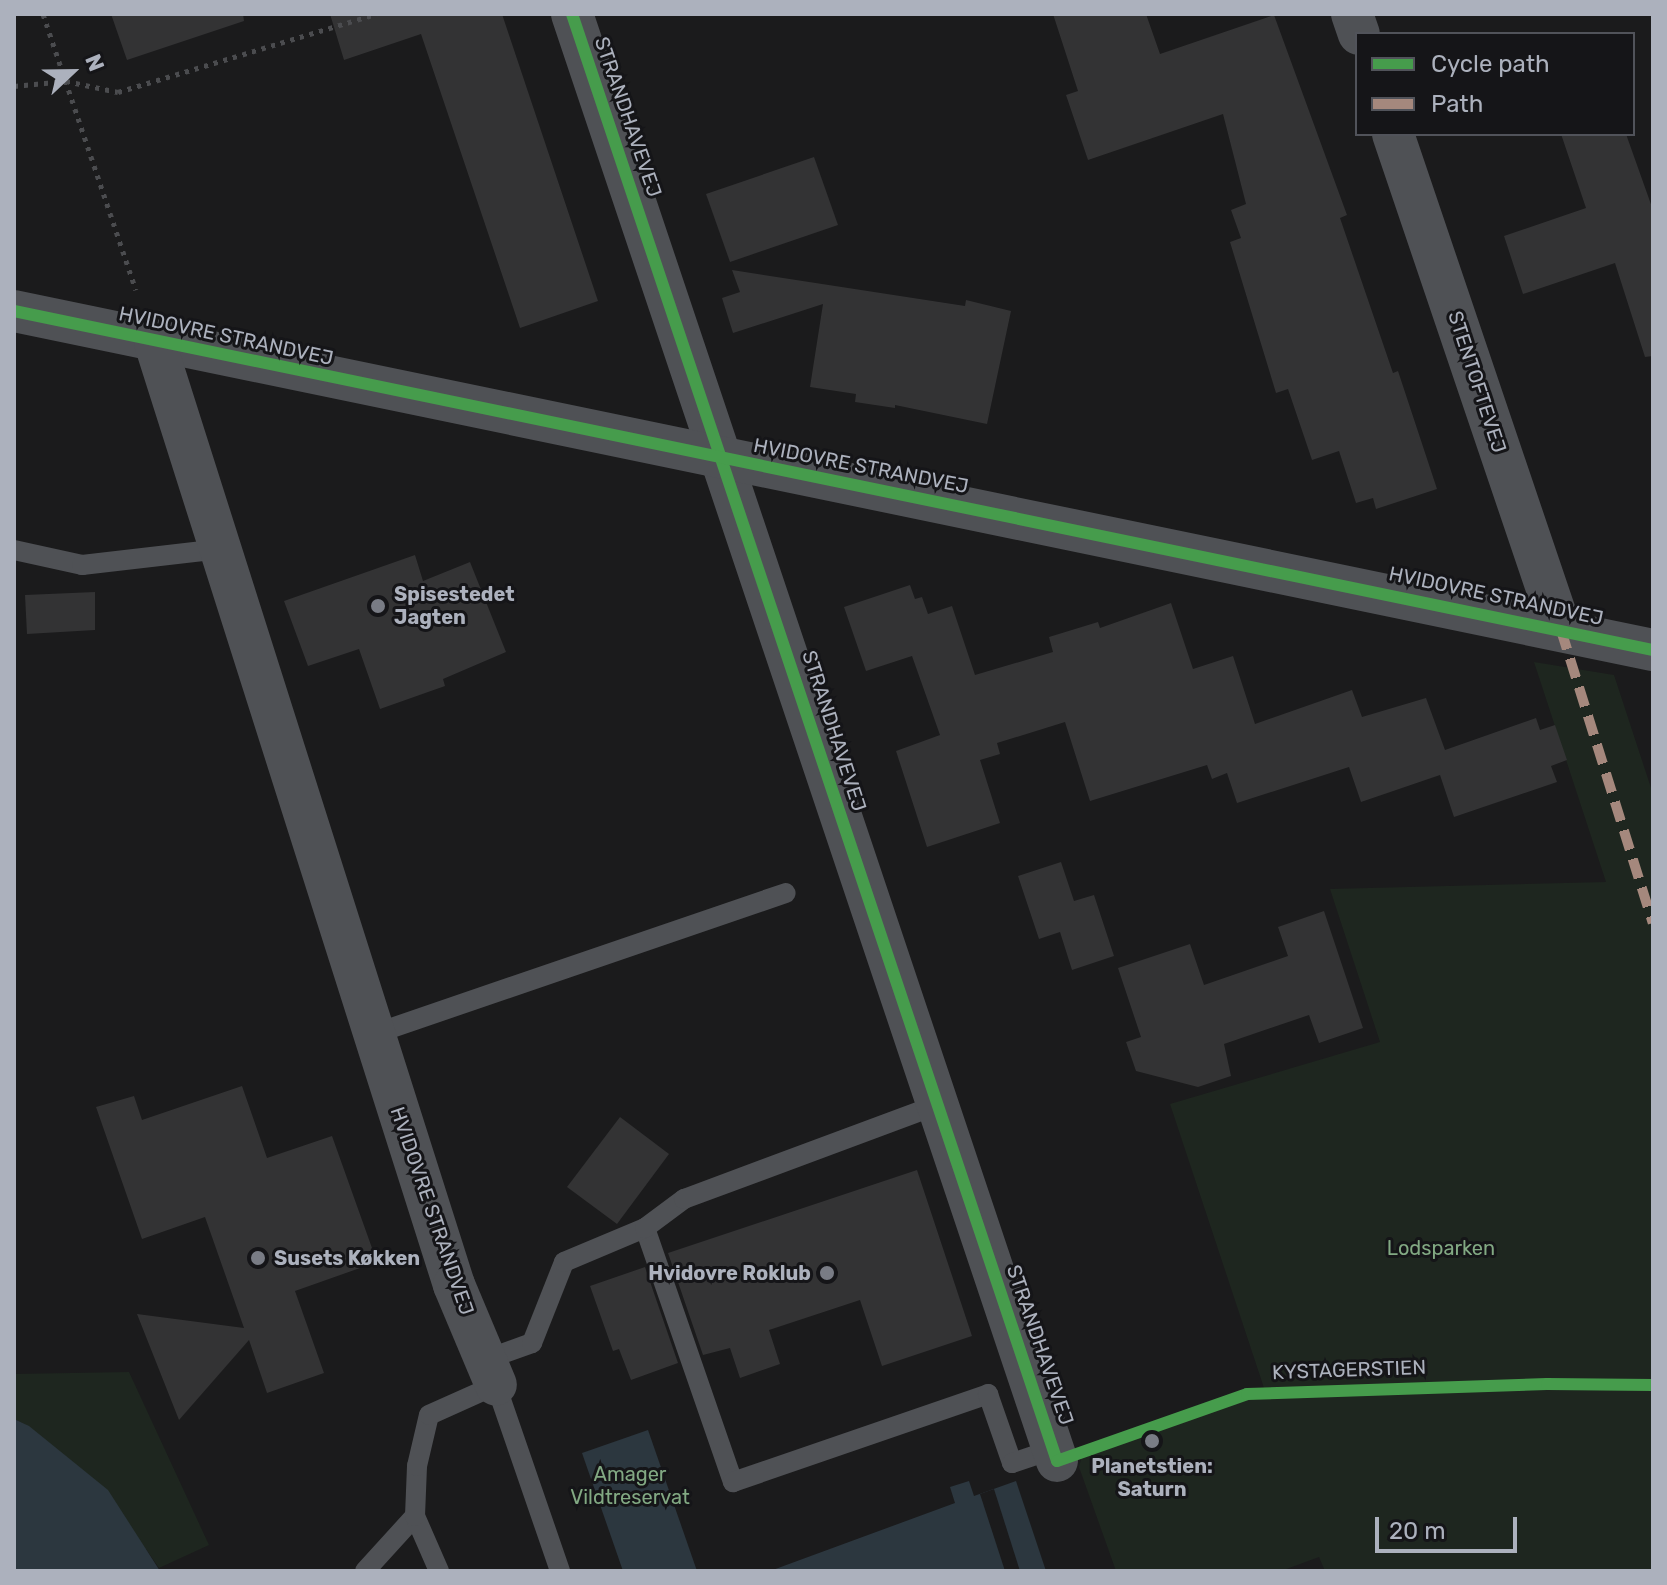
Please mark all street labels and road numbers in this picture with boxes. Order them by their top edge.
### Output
street label: STRANDHAVEVEJ [589,34,667,200]
street label: HVIDOVRE STRANDVEJ [117,302,335,370]
street label: STENTOFTEVEJ [1443,308,1511,456]
street label: HVIDOVRE STRANDVEJ [751,433,971,499]
street label: HVIDOVRE STRANDVEJ [1387,562,1605,630]
street label: STRANDHAVEVEJ [797,648,871,814]
street label: HVIDOVRE STRANDVEJ [385,1104,479,1318]
street label: STRANDHAVEVEJ [1001,1262,1079,1428]
street label: KYSTAGERSTIEN [1272,1355,1426,1385]

